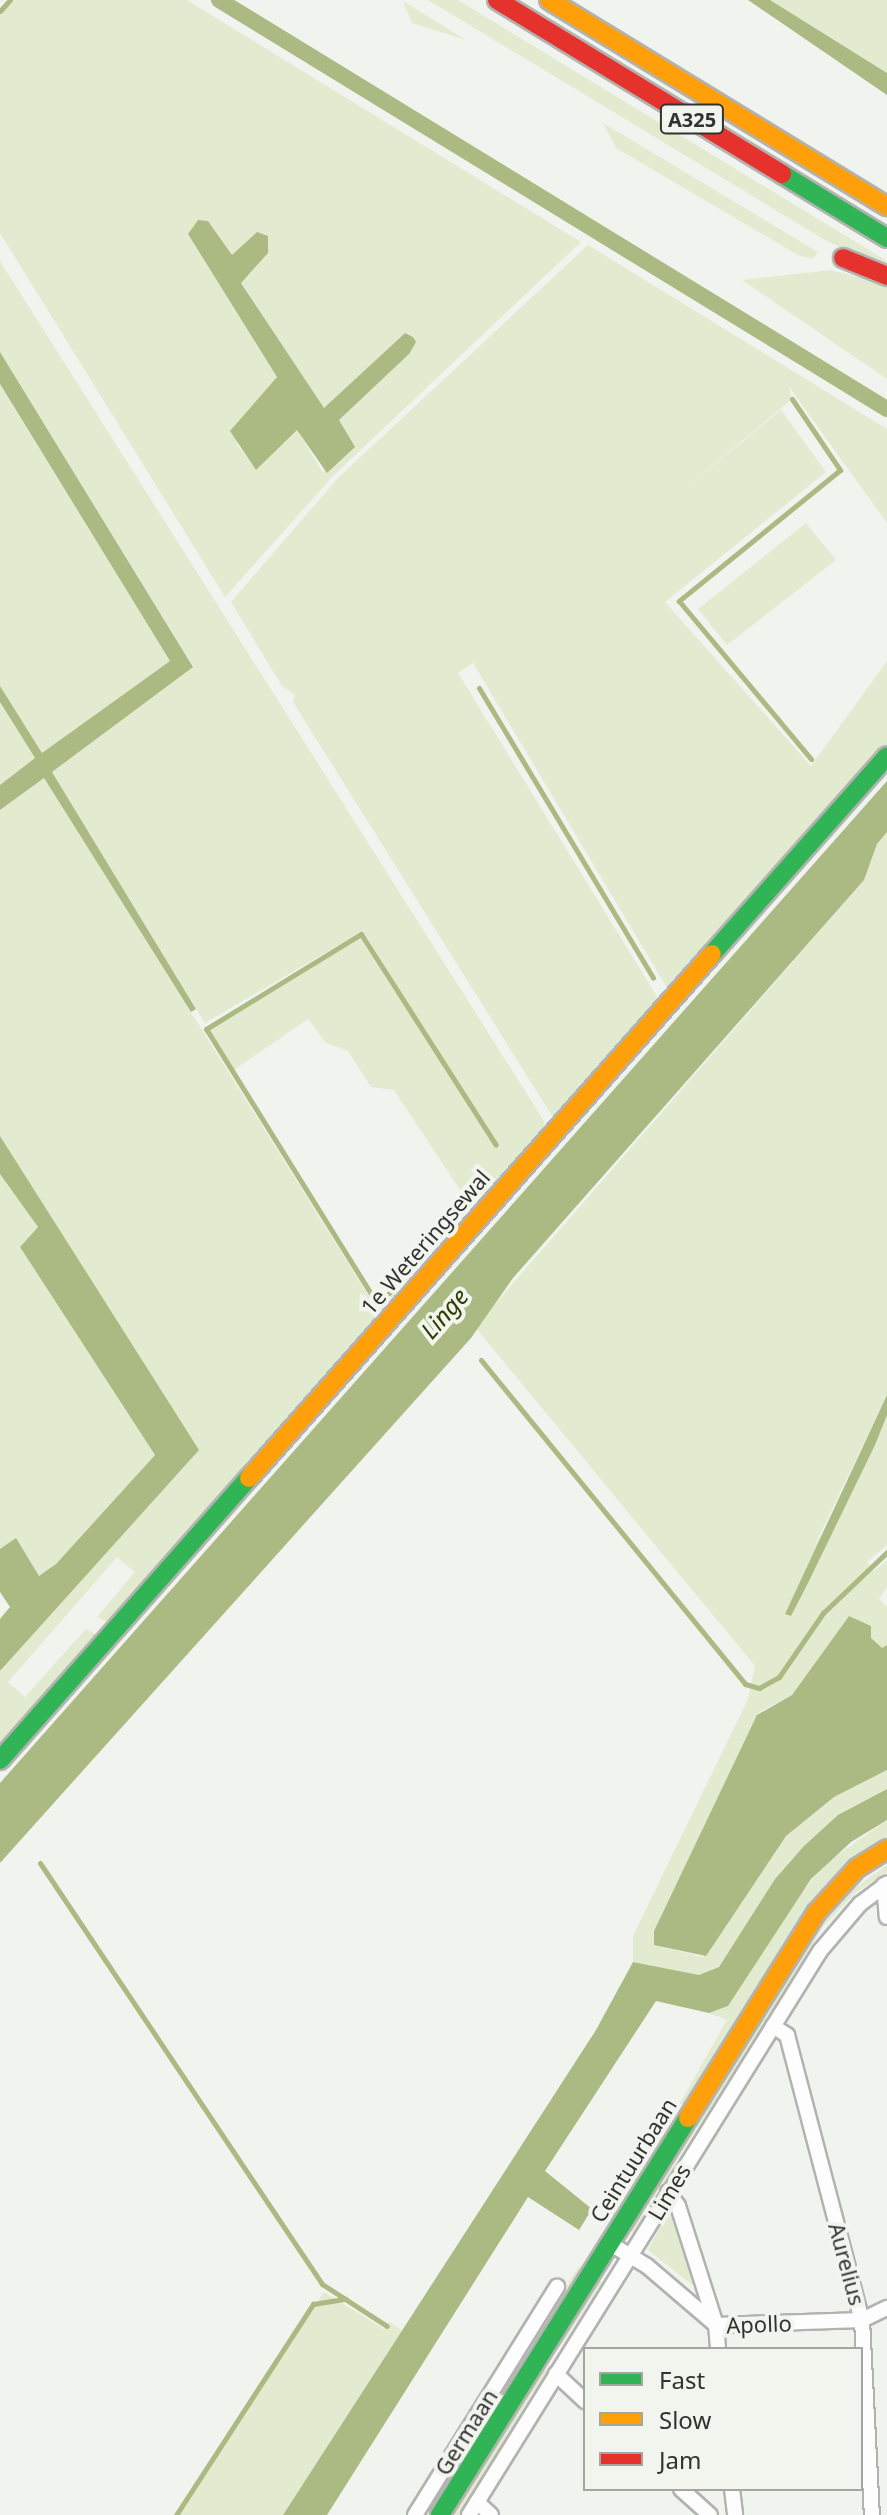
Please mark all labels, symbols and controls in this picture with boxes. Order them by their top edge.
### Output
road number: A325 [658,103,726,135]
street label: 1e Weteringsewal [355,1164,495,1320]
water label: Linge [414,1282,474,1344]
street label: Ceintuurbaan [584,2093,682,2227]
street label: Limes [642,2159,696,2225]
street label: Aurelius [823,2220,871,2308]
street label: Apollo [726,2310,792,2338]
legend [583,2347,863,2491]
text: Fast [659,2363,705,2396]
street label: Germaan [429,2384,503,2480]
text: Slow [659,2403,711,2436]
text: Jam [659,2443,701,2476]

